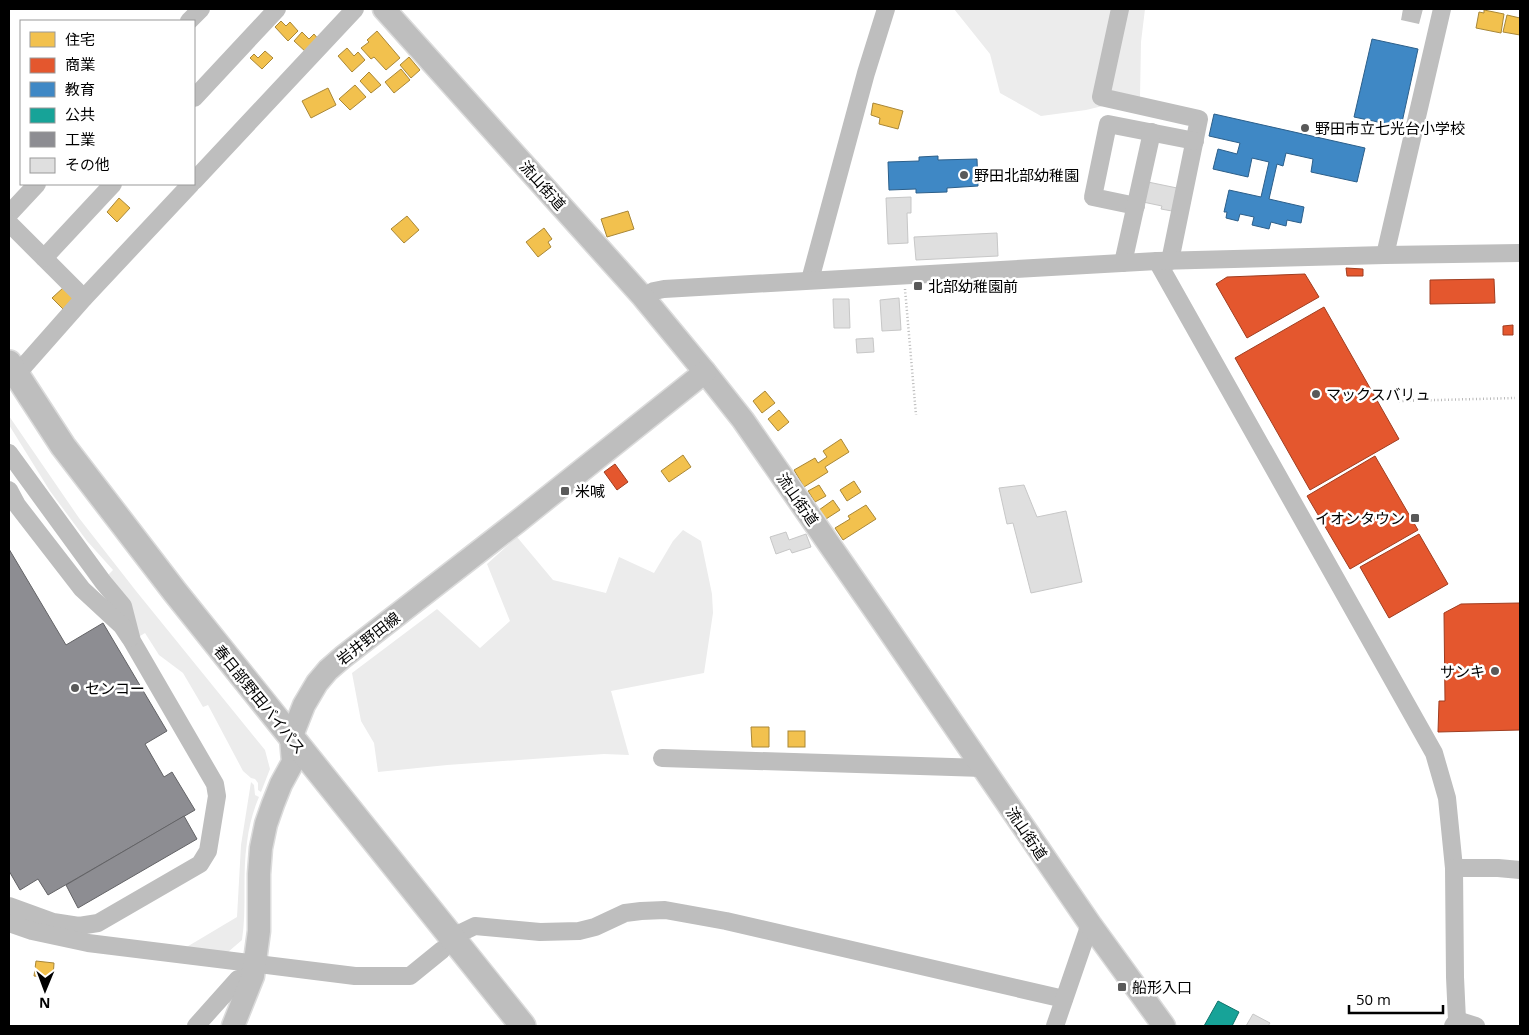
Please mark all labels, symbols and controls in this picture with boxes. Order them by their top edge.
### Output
legend [20,20,195,185]
text: 住宅 [65,29,95,49]
text: 商業 [65,54,95,74]
text: 教育 [65,79,95,99]
text: 公共 [65,104,95,124]
place label: 野田市立七光台小学校 [1315,118,1465,138]
marker: 野田市立七光台小学校 [1299,122,1311,134]
text: 工業 [65,129,95,149]
text: その他 [65,154,110,174]
street label: 流山街道 [515,156,571,214]
place label: 野田北部幼稚園 [974,165,1079,185]
marker: 野田北部幼稚園 [958,169,970,181]
place label: 北部幼稚園前 [928,276,1018,296]
marker: 北部幼稚園前 [912,280,924,292]
place label: マックスバリュ [1326,384,1431,404]
marker: マックスバリュ [1310,388,1322,400]
street label: 流山街道 [773,469,823,529]
place label: 米喊 [575,481,605,501]
marker: 米喊 [559,485,571,497]
place label: イオンタウン [1315,508,1405,528]
marker: イオンタウン [1409,512,1421,524]
street label: 岩井野田線 [332,607,404,669]
street label: 春日部野田バイパス [210,640,310,758]
place label: サンキ [1440,661,1485,681]
marker: サンキ [1489,665,1501,677]
place label: センコー [85,678,145,698]
marker: センコー [69,682,81,694]
street label: 流山街道 [1002,803,1052,863]
north arrow [20,965,70,1015]
place label: 船形入口 [1132,977,1192,997]
marker: 船形入口 [1116,981,1128,993]
scale bar [1349,982,1443,1014]
text: 50 m [1356,989,1391,1009]
text: N [39,994,51,1013]

